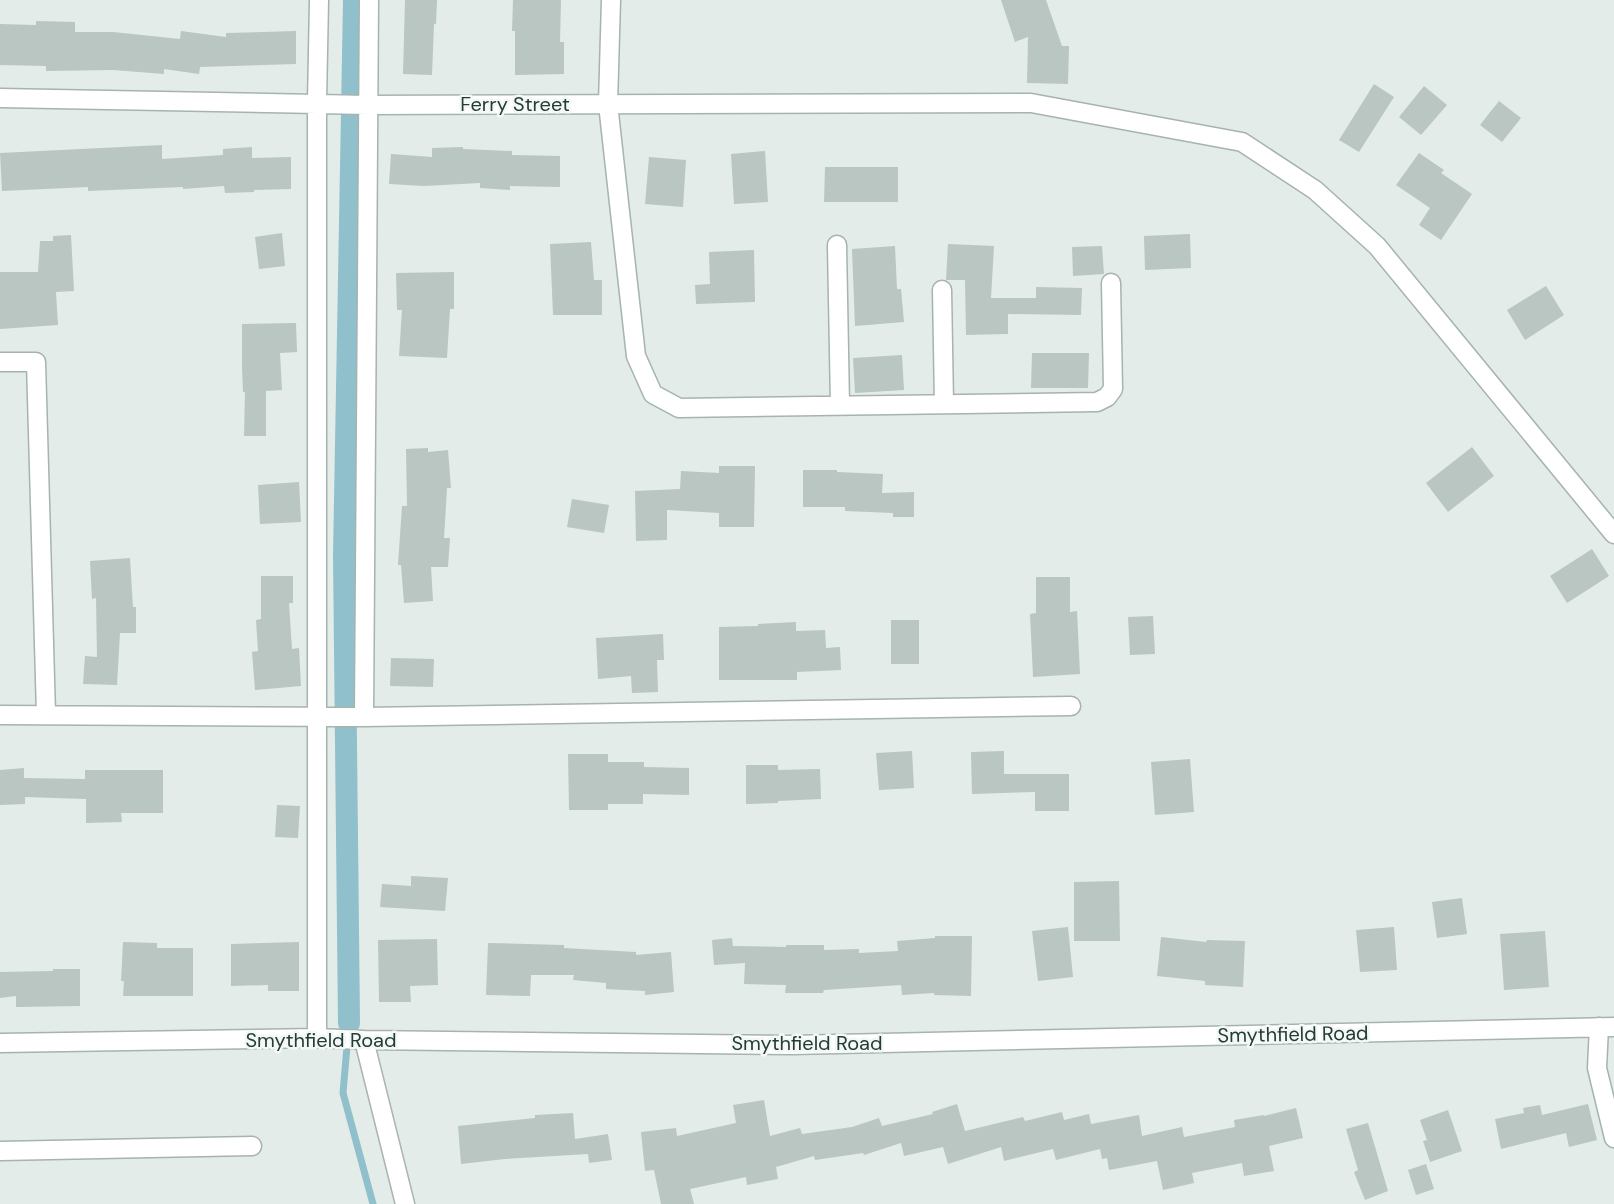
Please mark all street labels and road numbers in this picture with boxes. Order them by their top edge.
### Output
street label: Ferry Street [460,91,570,117]
street label: Smythfield Road [1217,1020,1369,1048]
street label: Smythfield Road [245,1027,397,1053]
street label: Smythfield Road [731,1030,883,1056]

